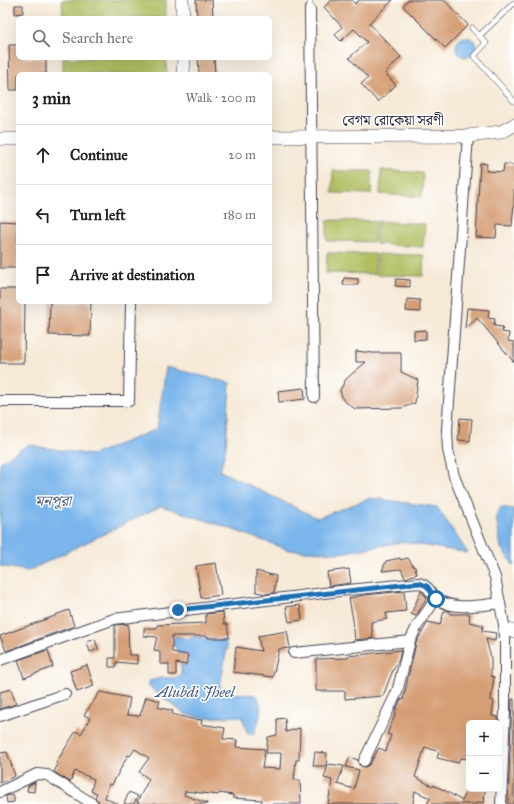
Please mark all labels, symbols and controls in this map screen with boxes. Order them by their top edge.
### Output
search box [16,16,272,60]
icon: search [30,27,52,49]
text: Search here [62,29,133,47]
text: 3 min [32,88,71,109]
text: Walk · 200 m [186,90,256,106]
street label: বেগম রোকেয়া সরণী [342,112,444,129]
icon: ahead [32,144,54,166]
text: Continue [70,146,128,164]
text: 20 m [228,147,256,163]
icon: left [32,204,54,226]
text: Turn left [70,206,126,224]
text: 180 m [223,207,256,223]
icon: arrive [32,264,54,286]
text: Arrive at destination [70,266,195,284]
water label: মনপুরা [35,492,73,510]
route start [427,590,445,608]
route end [169,601,187,619]
water label: Alubdi Jheel [154,683,236,701]
map controls [466,720,502,792]
button: + [466,720,502,756]
button: − [466,756,502,792]

